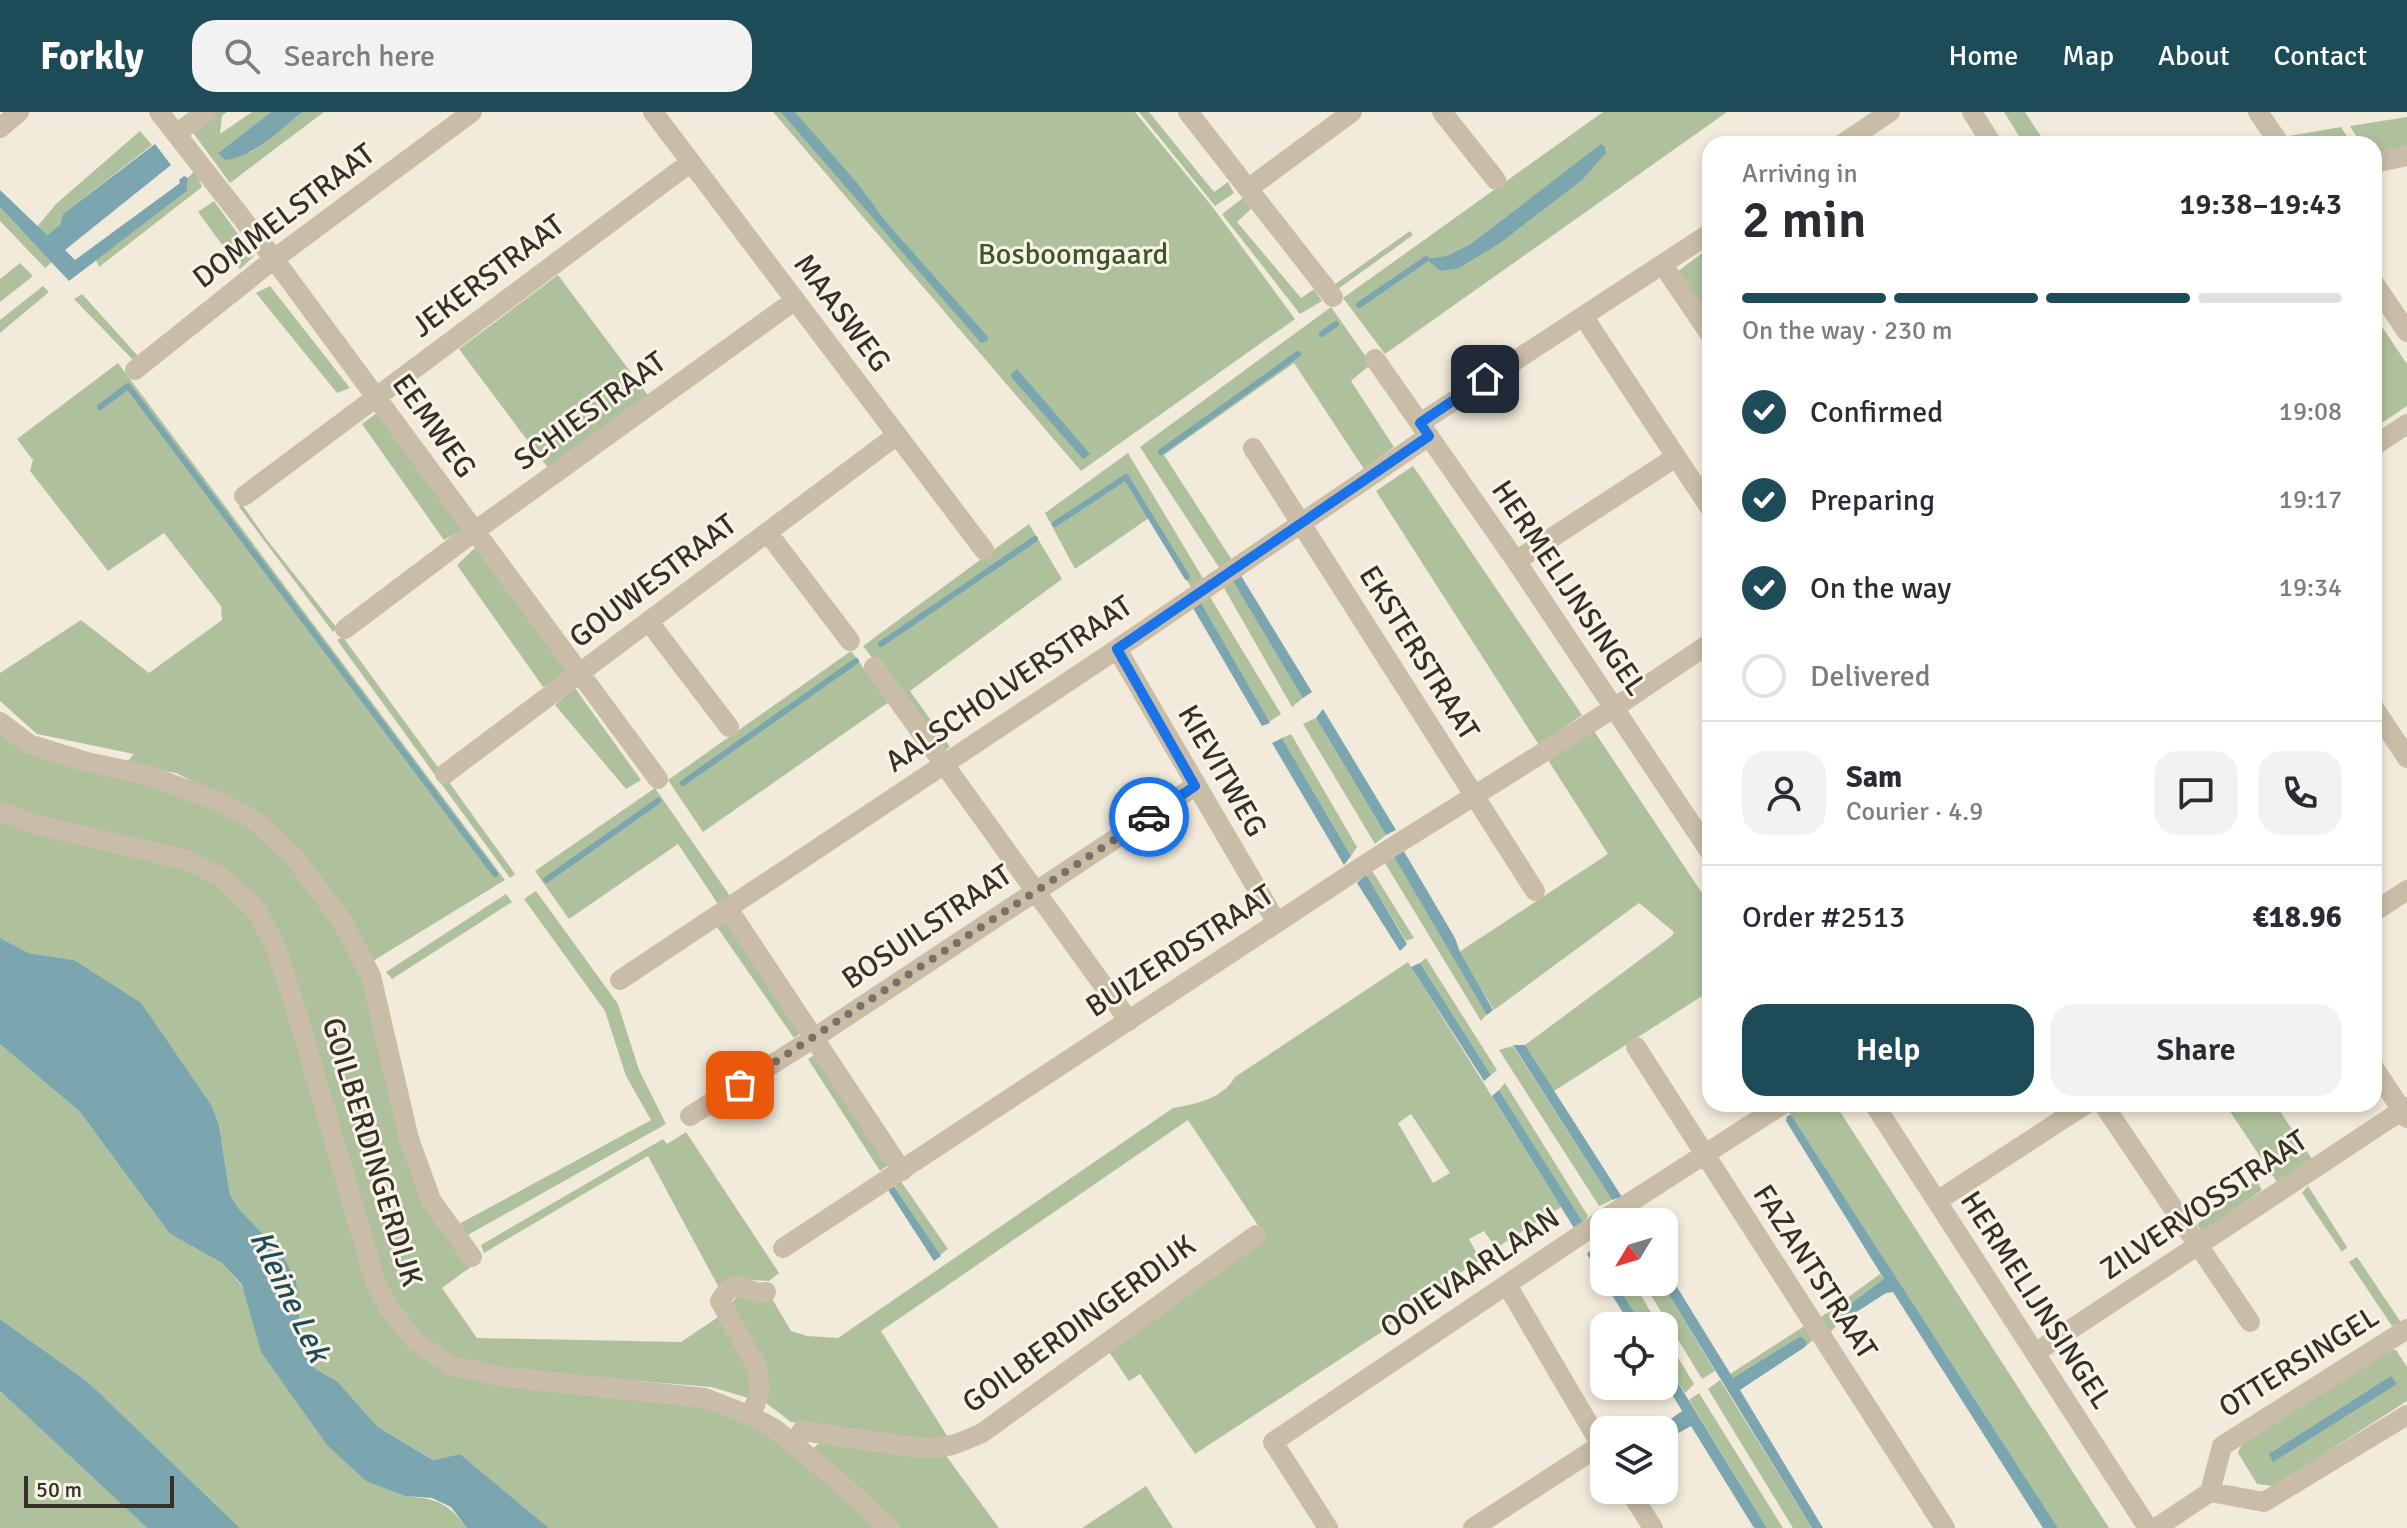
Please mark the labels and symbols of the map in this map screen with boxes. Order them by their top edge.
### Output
street label: DOMMELSTRAAT [186,135,382,296]
street label: JEKERSTRAAT [404,206,572,345]
park label: Bosboomgaard [978,236,1168,273]
street label: MAASWEG [786,247,898,379]
street label: SCHIESTRAAT [507,343,673,479]
pin [1451,345,1519,413]
street label: EEMWEG [384,367,484,485]
street label: HERMELIJNSINGEL [1483,473,1655,703]
street label: GOUWESTRAAT [562,506,744,656]
street label: EKSTERSTRAAT [1351,559,1487,747]
street label: AALSCHOLVERSTRAAT [878,587,1140,780]
street label: KIEVITWEG [1169,699,1275,843]
courier [1109,777,1189,857]
street label: BOSUILSTRAAT [835,856,1019,997]
street label: BUIZERDSTRAAT [1079,876,1281,1026]
street label: GOILBERDINGERDIJK [314,1013,430,1291]
pin [706,1051,774,1119]
street label: ZILVERVOSSTRAAT [2093,1122,2315,1288]
street label: FAZANTSTRAAT [1745,1178,1885,1366]
street label: HERMELIJNSINGEL [1952,1184,2120,1416]
street label: OOIEVAARLAAN [1373,1199,1567,1347]
north arrow [1590,1208,1678,1296]
water label: Kleine Lek [242,1224,340,1371]
street label: GOILBERDINGERDIJK [955,1227,1203,1421]
street label: OTTERSINGEL [2212,1298,2386,1426]
scale bar [24,1472,174,1508]

